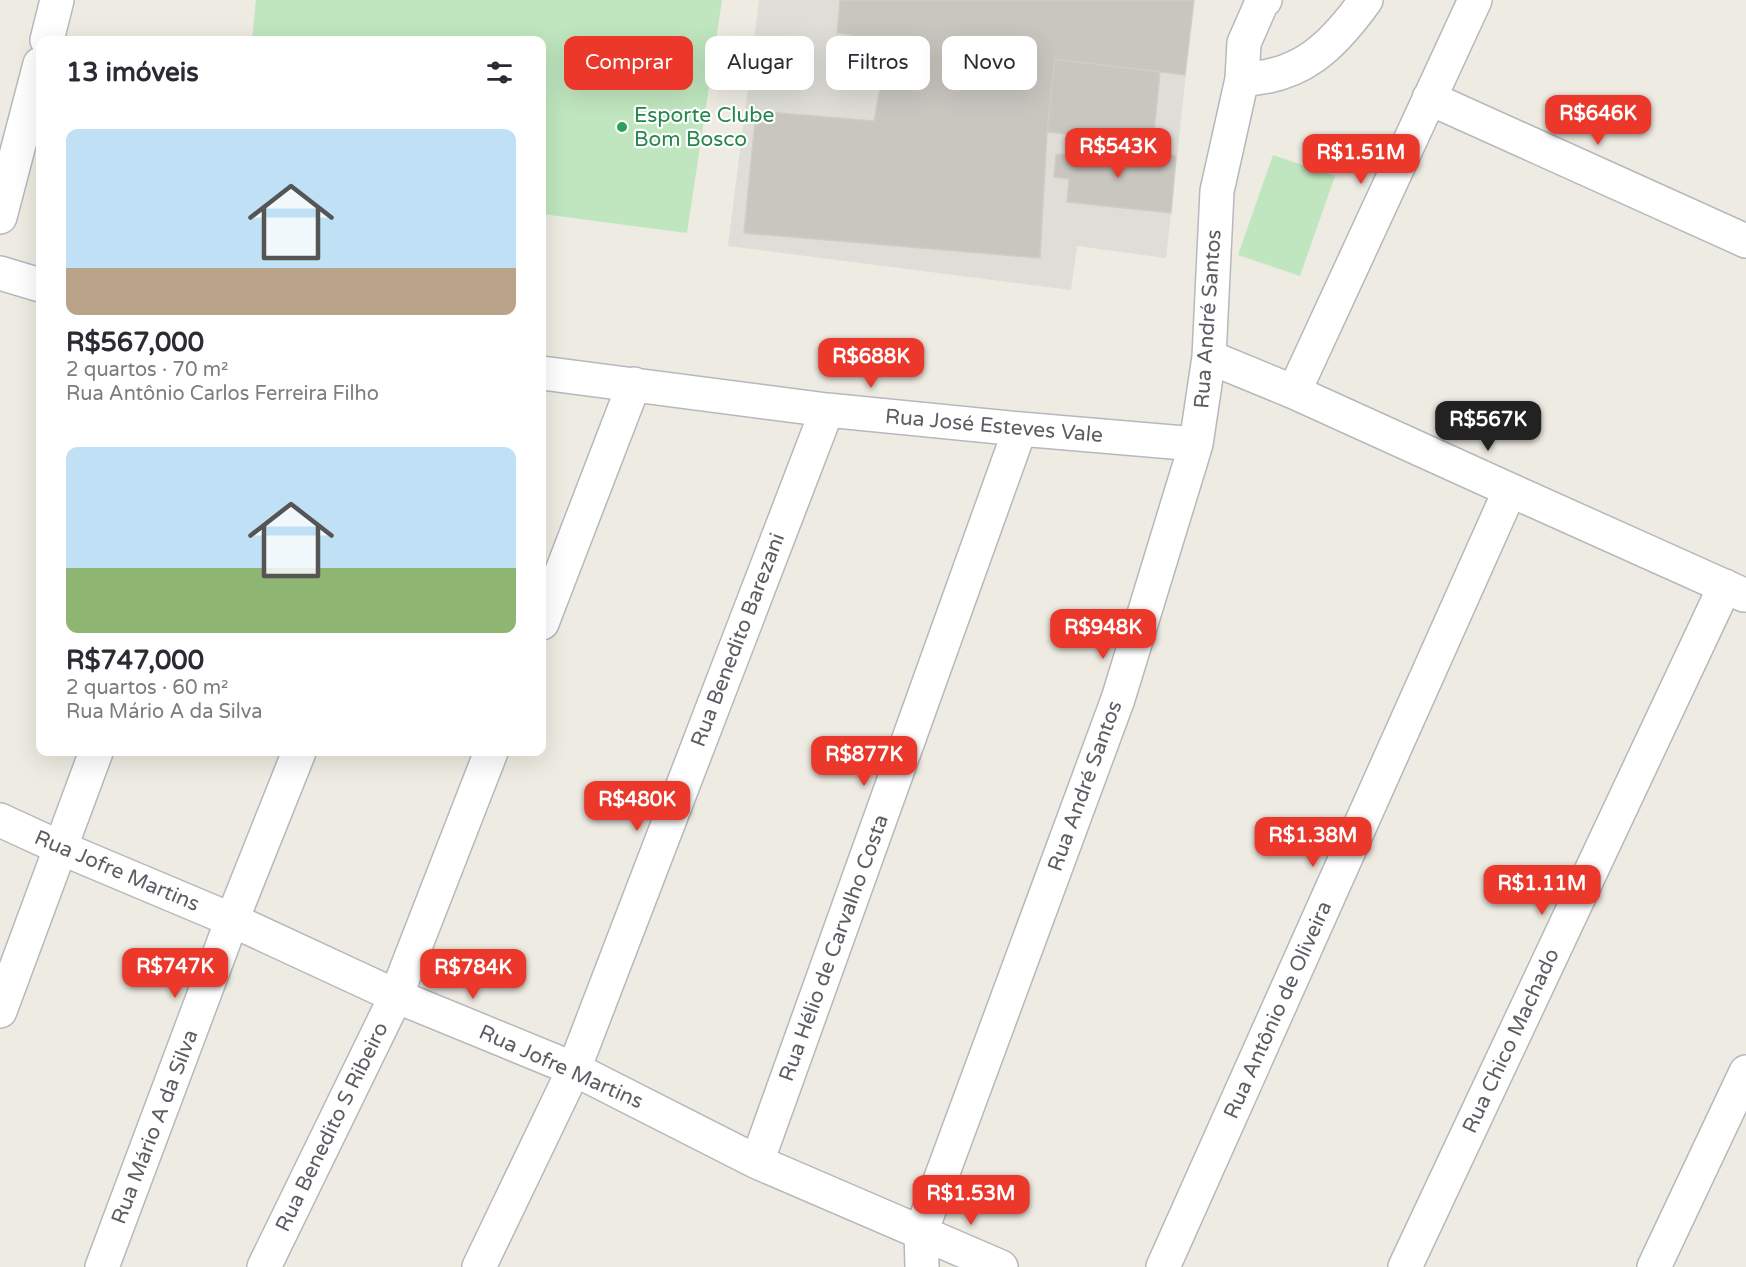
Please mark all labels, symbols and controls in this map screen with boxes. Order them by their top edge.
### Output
chip: Comprar [564,36,693,90]
chip: Alugar [705,36,814,90]
chip: Filtros [826,36,930,90]
chip: Novo [942,36,1037,90]
icon: filters [483,56,516,89]
text: 13 imóveis [66,57,199,88]
pin: R$646K [1549,95,1647,146]
text: R$646K [1559,102,1637,126]
place label: Esporte Clube Bom Bosco [634,103,774,152]
marker: Esporte Clube Bom Bosco [615,120,629,134]
pin: R$543K [1069,128,1167,179]
pin: R$1.51M [1306,134,1416,185]
text: R$543K [1079,135,1157,159]
text: R$1.51M [1317,141,1405,165]
icon: home [237,168,345,276]
street label: Rua André Santos [1189,229,1227,409]
text: R$567,000 [66,327,204,358]
pin: R$688K [822,338,920,389]
text: R$688K [832,345,910,369]
text: 2 quartos · 70 m² [66,358,228,382]
text: Rua Antônio Carlos Ferreira Filho [66,382,379,406]
pin: R$567K [1439,401,1537,452]
street label: Rua José Esteves Vale [884,404,1104,448]
text: R$567K [1449,408,1527,432]
icon: home [237,486,345,594]
street label: Rua Benedito Barezani [686,530,790,750]
pin: R$948K [1054,609,1152,660]
text: R$948K [1064,616,1142,640]
text: R$747,000 [66,645,204,676]
text: 2 quartos · 60 m² [66,676,228,700]
street label: Rua André Santos [1043,697,1127,875]
text: Rua Mário A da Silva [66,700,262,724]
pin: R$877K [815,736,913,787]
text: R$877K [825,743,903,767]
pin: R$480K [588,781,686,832]
text: R$480K [598,788,676,812]
street label: Rua Hélio de Carvalho Costa [774,811,894,1085]
pin: R$1.38M [1258,817,1368,868]
text: R$1.38M [1269,824,1357,848]
street label: Rua Jofre Martins [31,825,203,917]
pin: R$1.11M [1487,865,1597,916]
text: R$1.11M [1498,872,1586,896]
street label: Rua Antônio de Oliveira [1219,897,1337,1123]
street label: Rua Chico Machado [1457,945,1565,1137]
pin: R$747K [126,948,224,999]
pin: R$784K [424,949,522,1000]
text: R$747K [136,955,214,979]
text: R$784K [434,956,512,980]
street label: Rua Benedito S Ribeiro [270,1018,394,1236]
street label: Rua Jofre Martins [475,1020,647,1114]
street label: Rua Mário A da Silva [106,1026,204,1228]
pin: R$1.53M [916,1175,1026,1226]
text: R$1.53M [927,1182,1015,1206]

